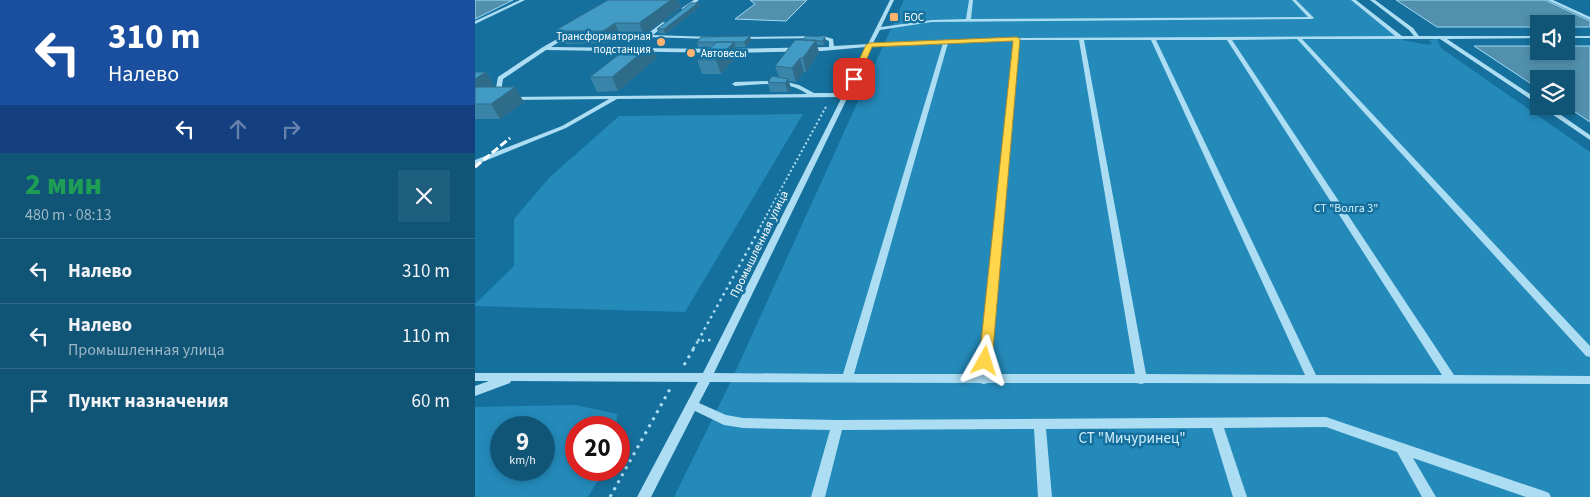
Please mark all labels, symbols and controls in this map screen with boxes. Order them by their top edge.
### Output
place label: БОС [904,10,924,25]
marker: БОС [888,11,900,23]
text: 310 m [108,12,200,62]
map controls [1530,15,1575,115]
button: sound [1530,15,1575,60]
icon: left [25,20,90,85]
place label: Трансформаторная подстанция [556,29,651,57]
marker: Трансформаторная подстанция [655,36,667,48]
place label: Автовесы [701,46,747,61]
marker: Автовесы [685,47,697,59]
text: Налево [108,58,179,90]
pin [833,58,875,100]
icon: arrive [840,65,868,93]
button: layers [1530,70,1575,115]
icon: left [171,115,199,143]
icon: ahead [224,115,252,143]
icon: right [277,115,305,143]
text: 2 мин [25,163,102,206]
button: close [398,170,450,222]
street label: Промышленная улица [726,188,793,301]
park label: СТ "Волга 3" [1314,200,1378,217]
text: 480 m · 08:13 [25,204,112,226]
icon: left [25,257,53,285]
text: Налево [68,258,132,285]
text: 310 m [402,258,450,285]
text: Налево [68,312,132,339]
icon: left [25,322,53,350]
text: 110 m [402,323,450,350]
position arrow [958,334,1010,386]
text: Промышленная улица [68,339,225,361]
icon: arrive [25,387,53,415]
text: Пункт назначения [68,388,229,415]
text: 60 m [412,388,450,415]
speed limit sign: 20 [565,416,630,481]
text: 9 [516,424,529,460]
park label: СТ "Мичуринец" [1078,428,1186,449]
text: km/h [509,452,536,469]

